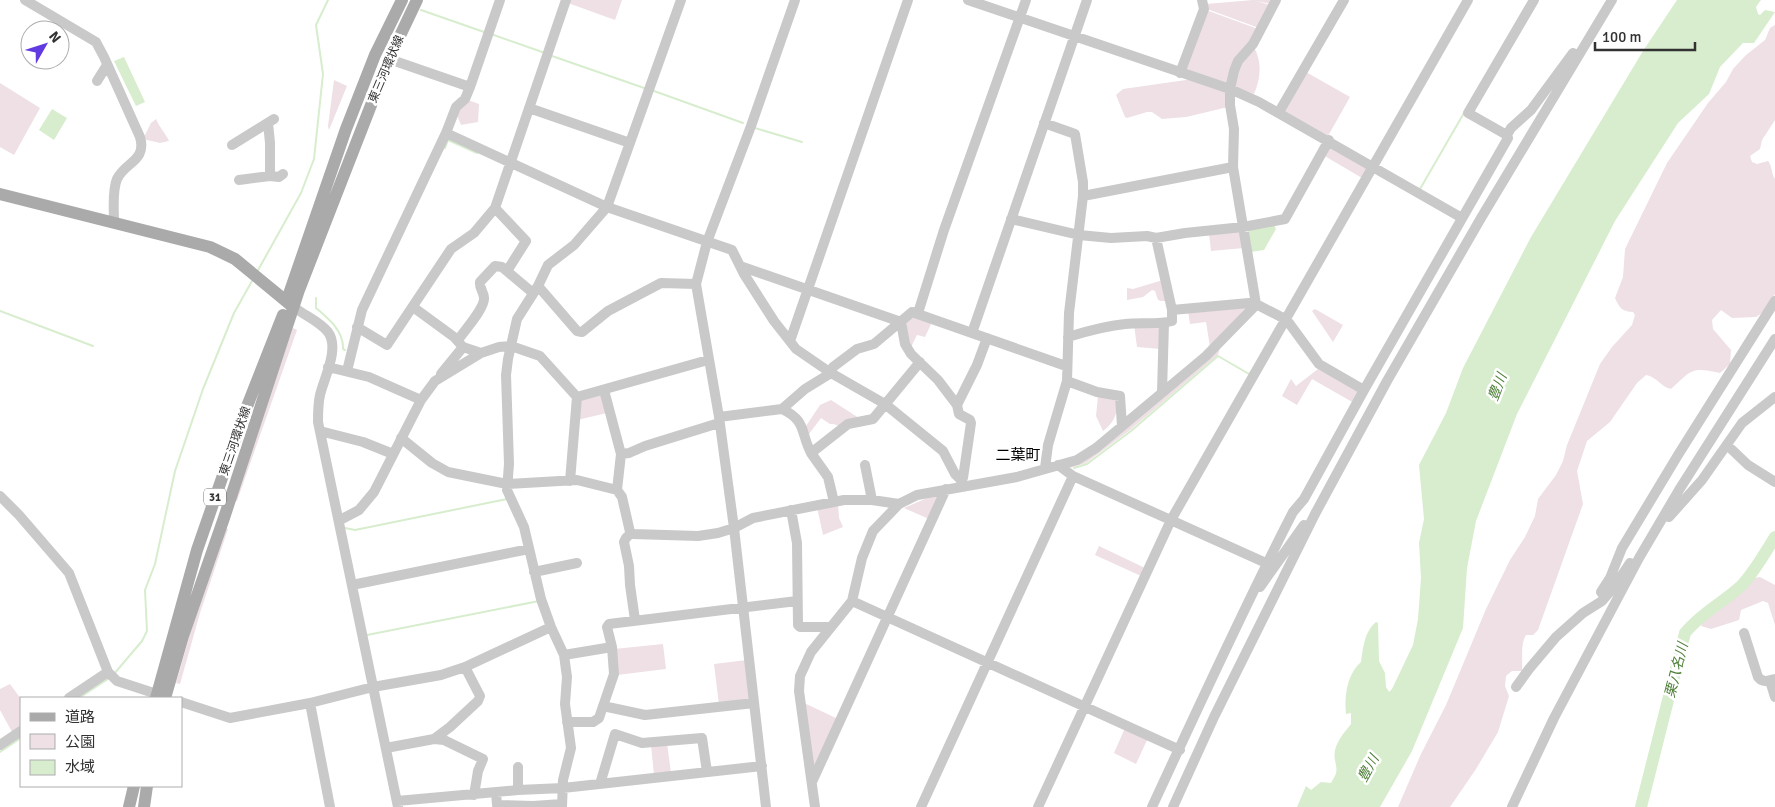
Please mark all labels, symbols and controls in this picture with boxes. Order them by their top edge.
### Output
north arrow [20,20,70,70]
scale bar [1595,20,1695,52]
text: N [45,28,64,46]
text: 100 m [1602,28,1642,46]
street label: 東三河環状線 [365,33,407,105]
water label: 豊川 [1485,369,1511,403]
street label: 東三河環状線 [217,405,254,478]
district label: 二葉町 [995,446,1041,464]
road number: 31 [204,488,226,506]
water label: 栗八名川 [1661,639,1692,699]
legend [20,697,182,787]
text: 道路 [65,708,95,726]
text: 公園 [65,733,95,751]
water label: 豊川 [1354,750,1384,785]
text: 水域 [65,758,95,776]

